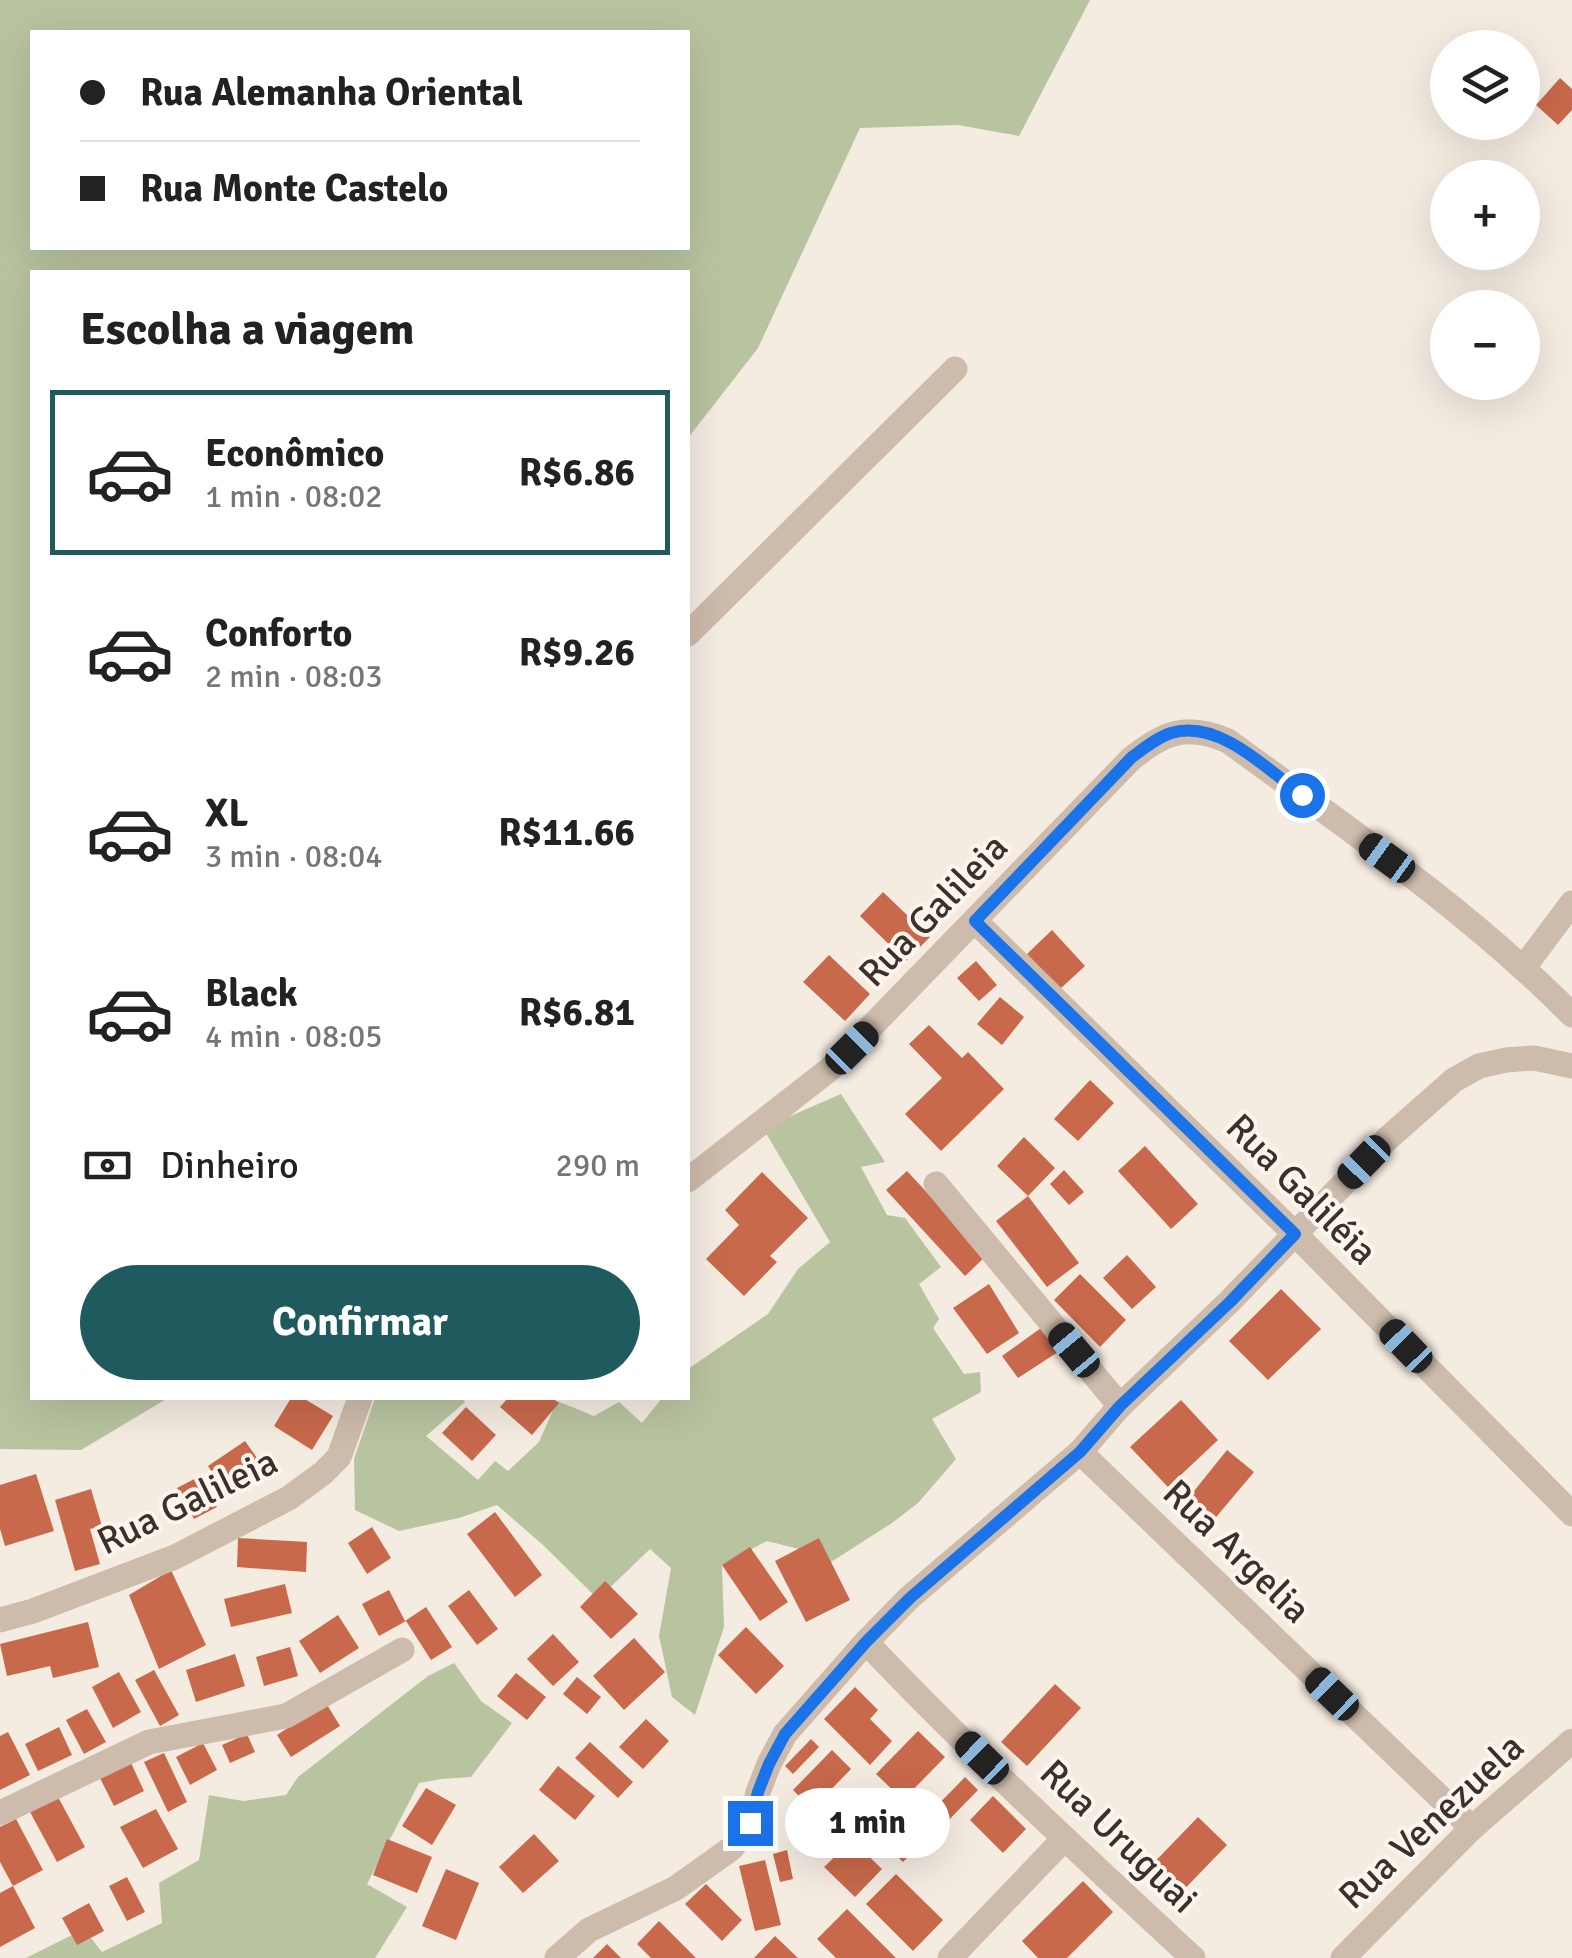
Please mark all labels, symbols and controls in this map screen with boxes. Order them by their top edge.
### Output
map controls [1430,30,1540,400]
button: layers [1430,30,1540,140]
text: Rua Alemanha Oriental [140,69,523,116]
button: + [1430,160,1540,270]
text: Rua Monte Castelo [140,165,448,212]
button: − [1430,290,1540,400]
text: Escolha a viagem [80,302,414,357]
icon: car [85,428,175,518]
text: Econômico [205,430,384,477]
text: R$6.86 [519,449,635,496]
text: 1 min · 08:02 [205,477,383,516]
icon: car [85,608,175,698]
text: Conforto [205,610,352,657]
text: R$9.26 [519,629,635,676]
text: 2 min · 08:03 [205,657,383,696]
route start [1280,773,1325,818]
icon: car [85,788,175,878]
text: XL [205,790,248,837]
text: R$11.66 [498,809,635,856]
street label: Rua Galileia [849,824,1018,997]
car [1354,828,1420,888]
text: 3 min · 08:04 [205,837,383,876]
icon: car [85,968,175,1058]
text: Black [205,970,298,1017]
text: R$6.81 [519,989,635,1036]
car [820,1016,884,1080]
text: 4 min · 08:05 [205,1017,383,1056]
street label: Rua Galiléia [1216,1104,1387,1275]
car [1332,1130,1396,1194]
icon: cash [80,1138,135,1193]
text: Dinheiro [160,1142,299,1189]
text: 290 m [556,1146,640,1185]
button: Confirmar [80,1265,640,1380]
car [1374,1314,1438,1378]
car [1043,1317,1105,1383]
street label: Rua Galileia [89,1438,285,1565]
street label: Rua Argelia [1153,1470,1320,1633]
car [1300,1662,1364,1726]
street label: Rua Venezuela [1329,1724,1534,1919]
car [950,1726,1014,1790]
street label: Rua Uruguai [1030,1750,1207,1923]
callout: 1 min [785,1788,950,1858]
route end [728,1801,773,1846]
text: 1 min [829,1803,906,1842]

